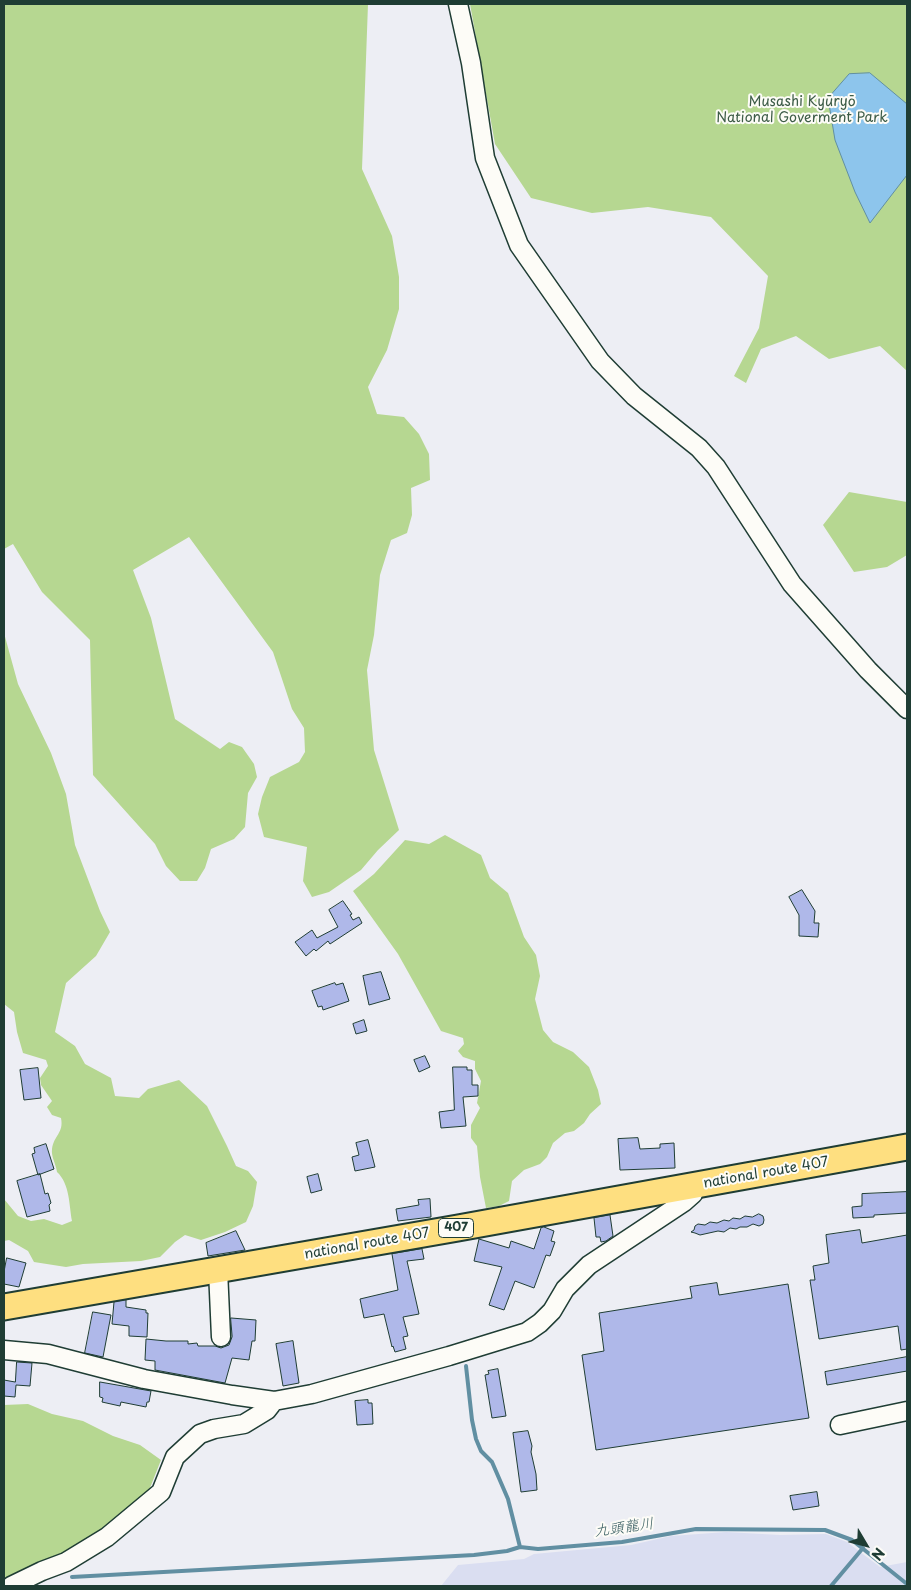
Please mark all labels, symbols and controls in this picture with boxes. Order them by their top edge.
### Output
park label: Musashi Kyūryō National Goverment Park [716,94,888,126]
street label: national route 407 [702,1154,830,1192]
road number: 407 [438,1218,474,1238]
street label: national route 407 [303,1225,431,1263]
water label: 九頭龍川 [593,1515,655,1541]
north arrow [841,1520,891,1570]
text: N [867,1544,890,1565]

